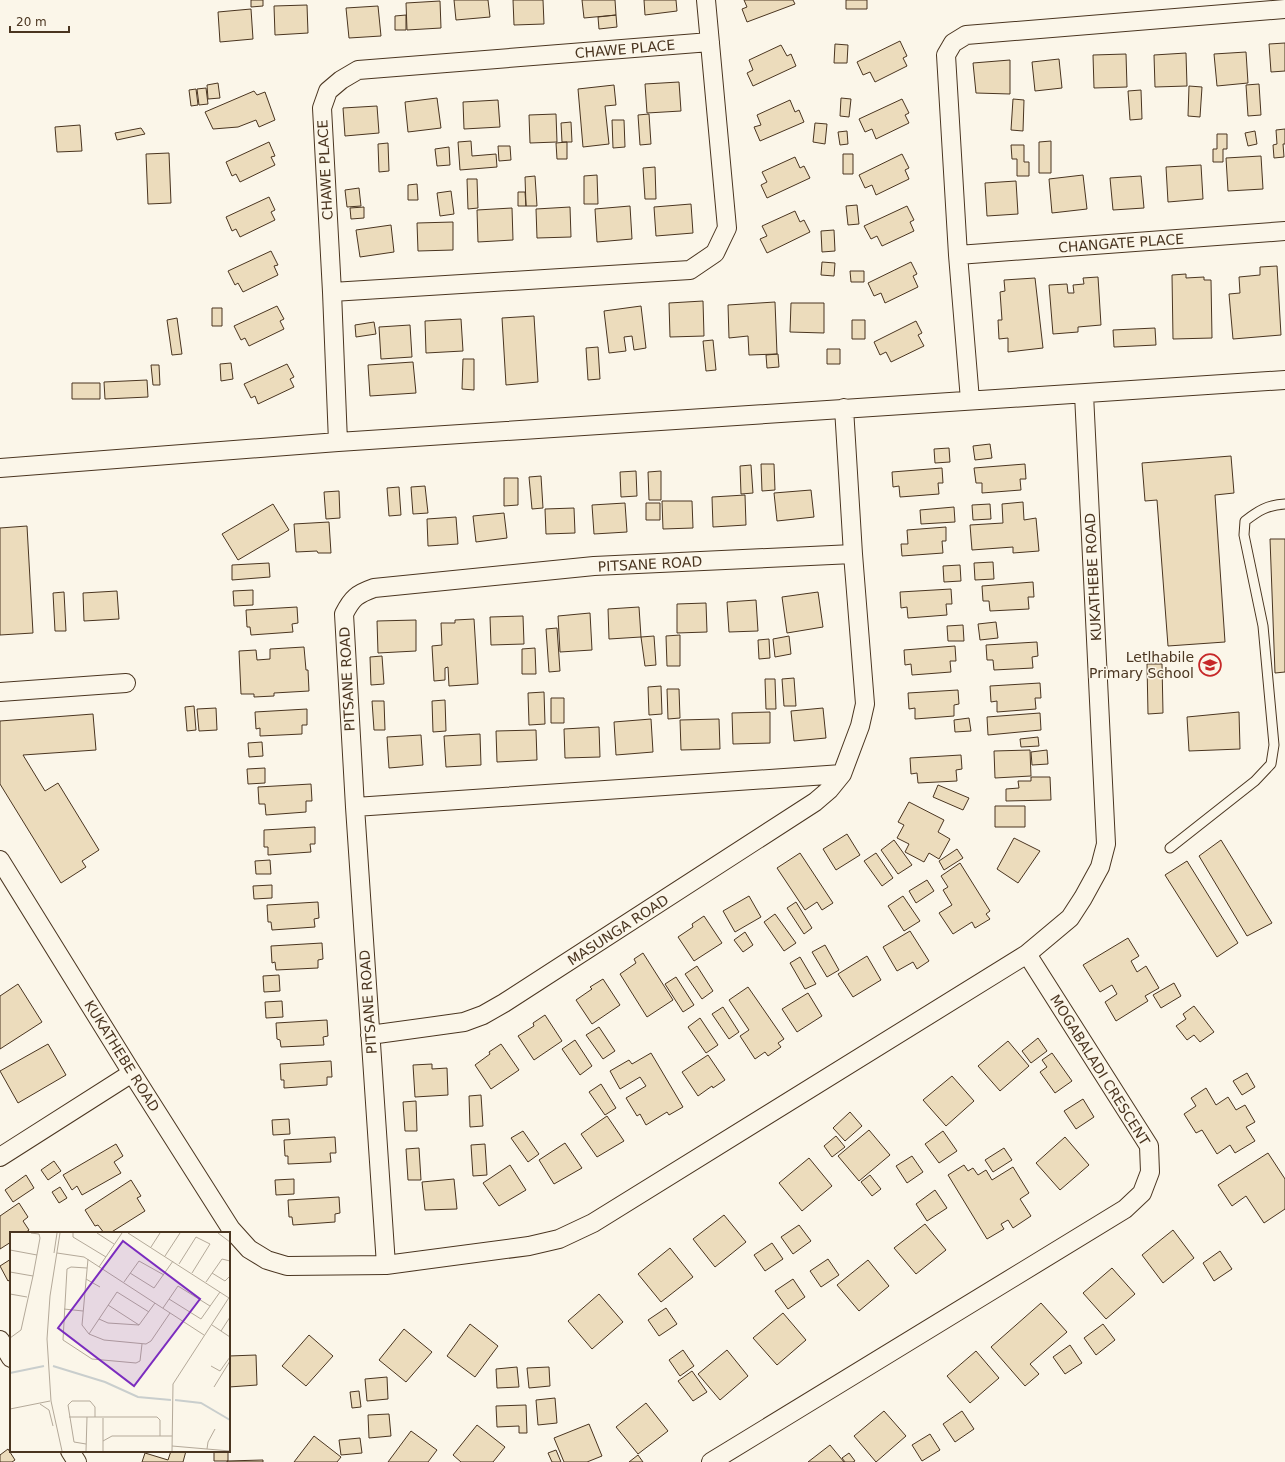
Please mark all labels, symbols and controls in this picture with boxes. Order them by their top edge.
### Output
scale bar [10,8,69,34]
text: 20 m [16,15,47,29]
street label: CHAWE PLACE [574,37,676,61]
street label: CHAWE PLACE [314,119,336,221]
street label: CHANGATE PLACE [1058,231,1184,255]
street label: KUKATHEBE ROAD [1082,513,1104,641]
street label: PITSANE ROAD [597,553,703,575]
street label: PITSANE ROAD [336,626,358,732]
place label: Letlhabile Primary School [1089,649,1194,681]
school or university icon: Letlhabile Primary School [1197,652,1223,678]
street label: MASUNGA ROAD [565,891,671,969]
street label: PITSANE ROAD [356,949,380,1055]
street label: MOGABALADI CRESCENT [1047,992,1153,1149]
street label: KUKATHEBE ROAD [81,997,163,1115]
inset map [10,1232,230,1452]

